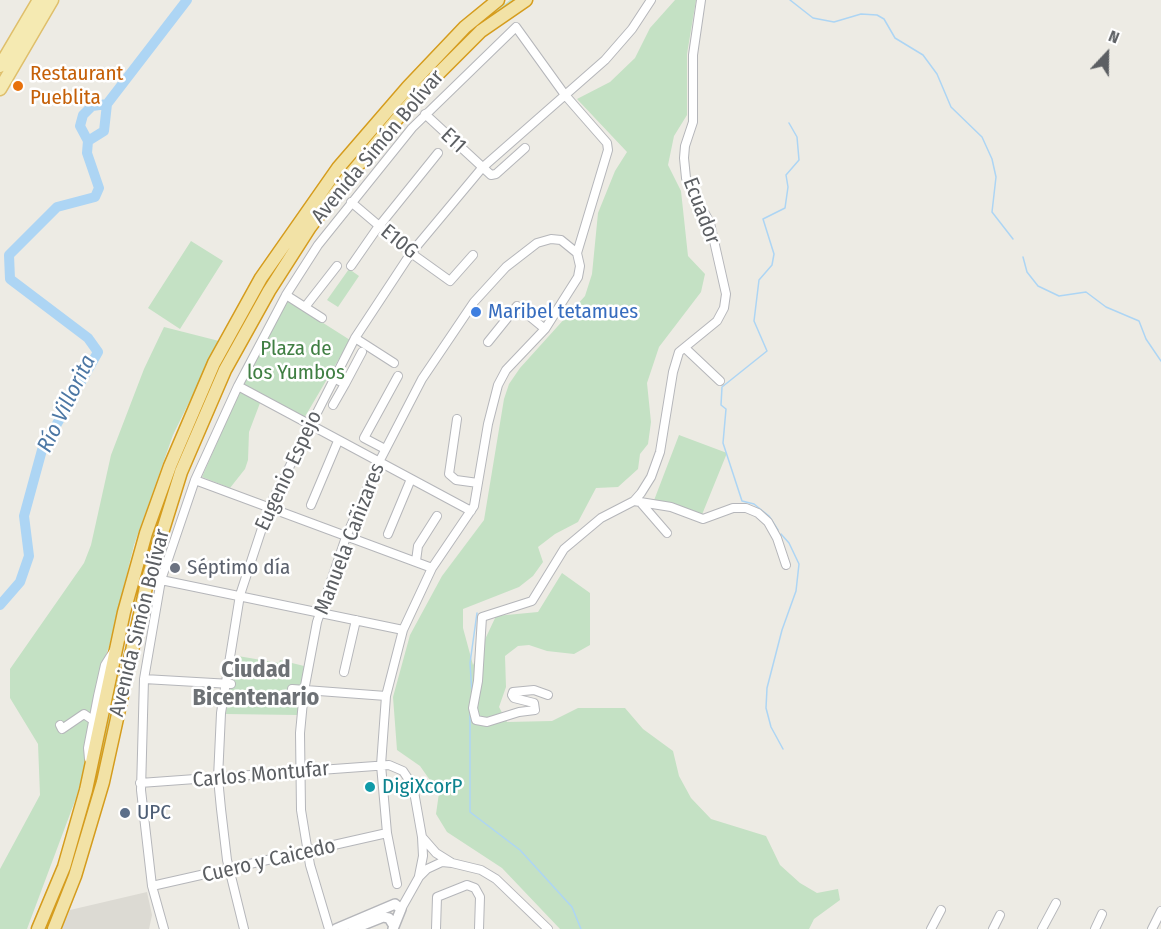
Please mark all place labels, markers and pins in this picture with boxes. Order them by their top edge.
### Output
place label: Restaurant Pueblita [30,61,123,111]
marker: Restaurant Pueblita [11,79,25,93]
place label: Maribel tetamues [488,299,638,325]
marker: Maribel tetamues [469,305,483,319]
place label: Séptimo día [187,555,290,581]
marker: Séptimo día [168,561,182,575]
place label: DigiXcorP [382,774,463,800]
marker: DigiXcorP [363,780,377,794]
place label: UPC [137,800,171,826]
marker: UPC [118,806,132,820]

